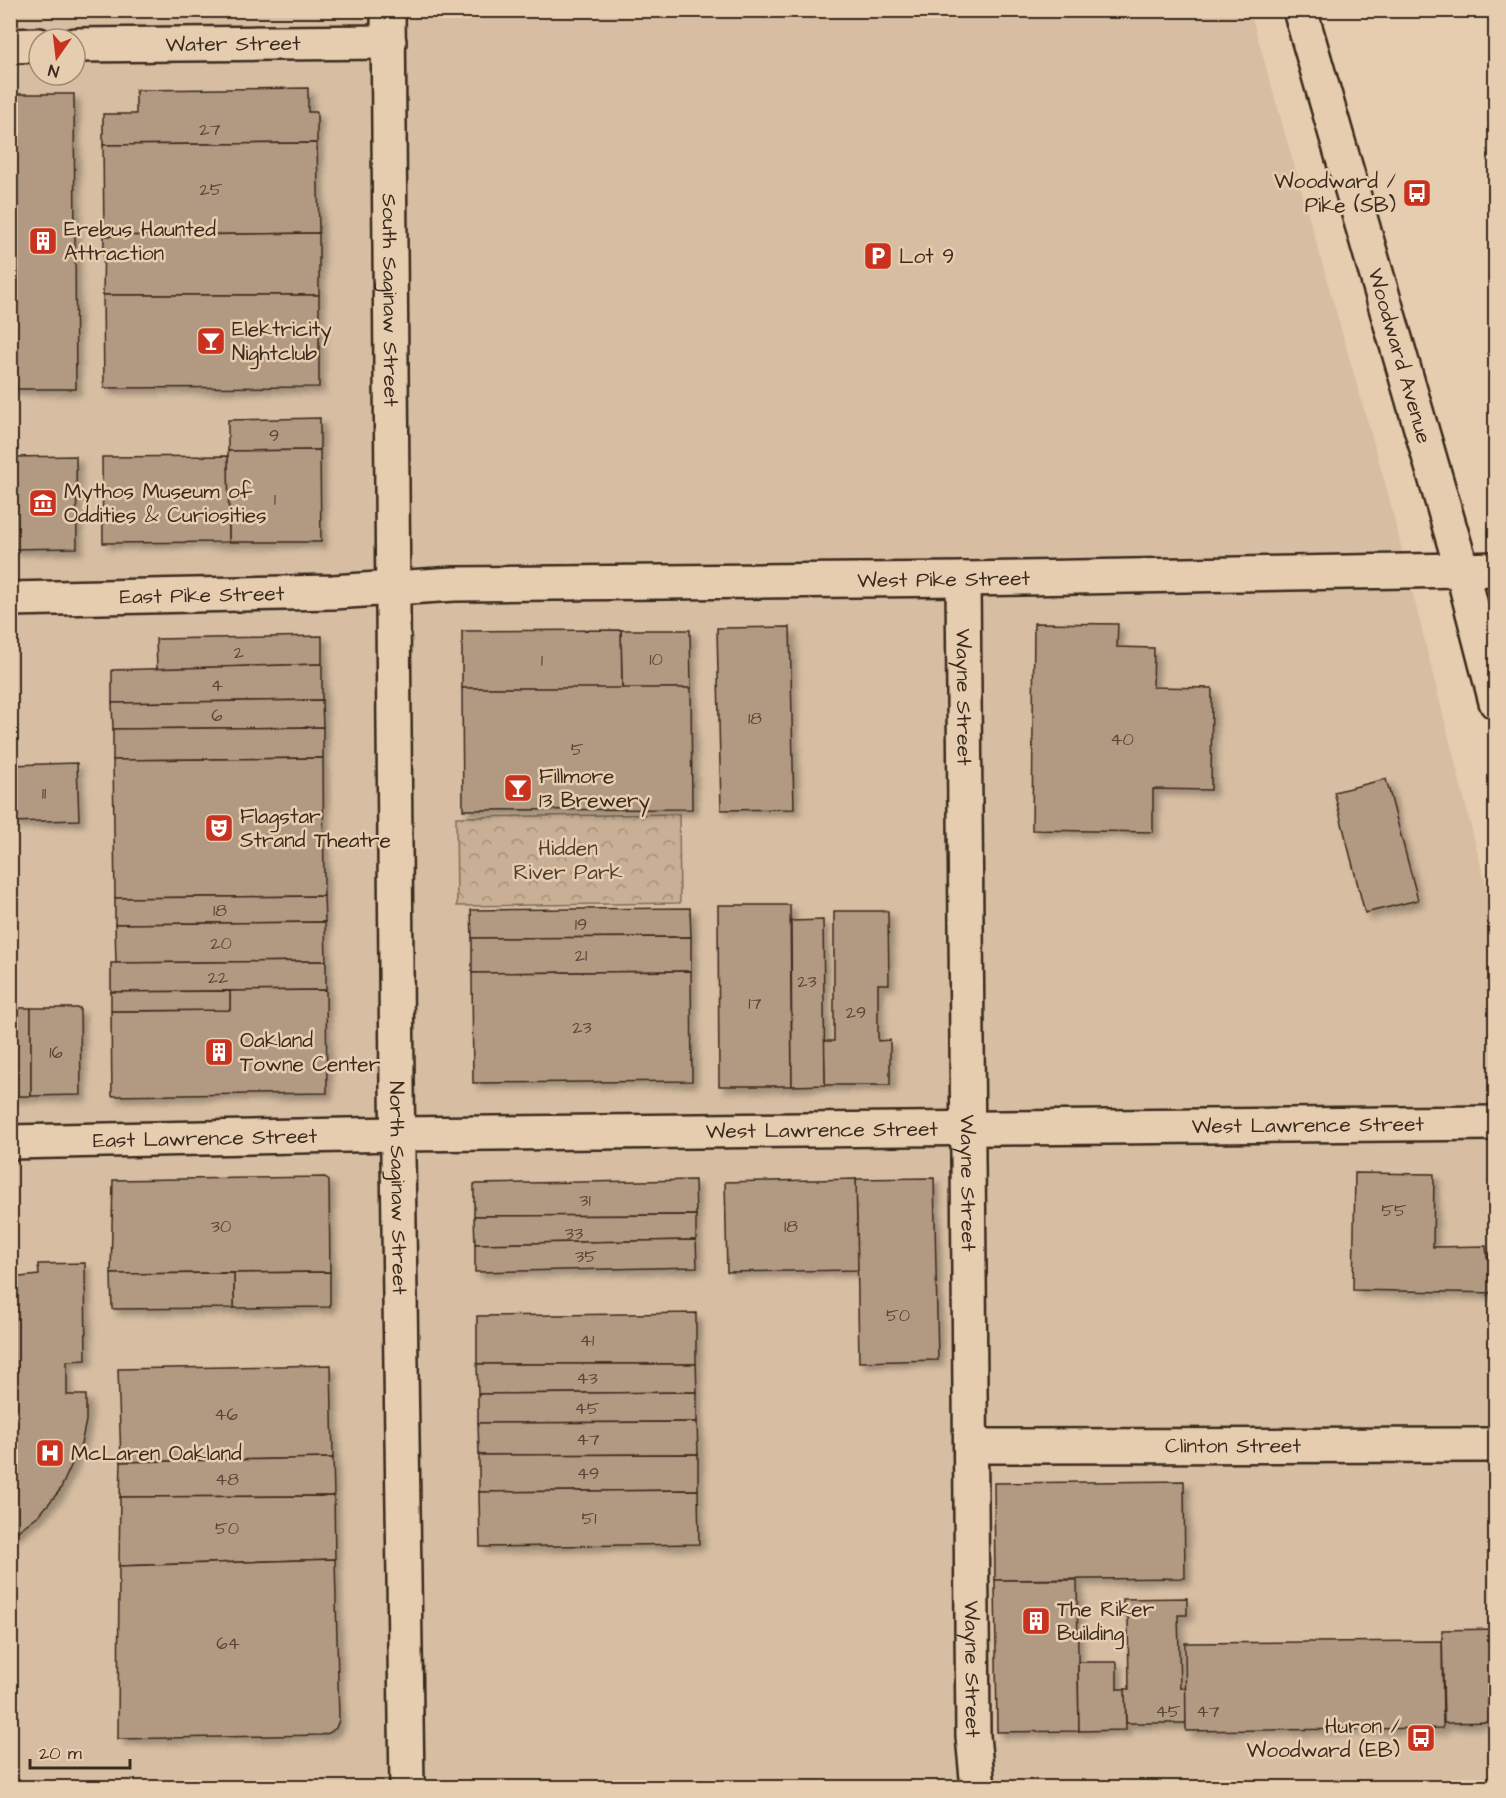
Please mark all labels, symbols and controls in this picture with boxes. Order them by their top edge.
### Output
north arrow [27,27,87,87]
street label: Water Street [165,29,301,59]
text: N [46,59,61,82]
house number: 27 [199,117,221,142]
place label: Woodward / Pike (SB) [1274,167,1396,220]
house number: 25 [199,177,223,202]
bus stop icon: Woodward / Pike (SB) [1401,177,1433,209]
street label: South Saginaw Street [373,193,405,407]
place label: Erebus Haunted Attraction [64,215,216,268]
building icon: Erebus Haunted Attraction [27,225,59,257]
parking icon: Lot 9 [862,240,894,272]
place label: Lot 9 [899,242,954,271]
street label: Woodward Avenue [1360,265,1439,447]
place label: Elektricity Nightclub [232,315,332,370]
bar icon: Elektricity Nightclub [195,325,227,357]
house number: 9 [269,423,279,448]
place label: Mythos Museum of Oddities & Curiosities [64,477,267,530]
museum icon: Mythos Museum of Oddities & Curiosities [27,487,59,519]
house number: 1 [274,487,276,512]
street label: West Pike Street [857,564,1031,595]
street label: East Pike Street [119,579,285,612]
street label: Wayne Street [947,628,979,766]
house number: 2 [234,640,245,665]
house number: 10 [649,647,663,672]
house number: 1 [541,648,543,673]
house number: 4 [211,673,223,698]
house number: 6 [211,703,223,728]
house number: 18 [748,706,762,731]
house number: 40 [1110,727,1134,752]
house number: 5 [571,737,584,762]
place label: Fillmore 13 Brewery [539,762,651,817]
bar icon: Fillmore 13 Brewery [502,772,534,804]
house number: 11 [42,781,46,806]
place label: Flagstar Strand Theatre [240,802,391,855]
theatre icon: Flagstar Strand Theatre [203,812,235,844]
park label: Hidden River Park [514,834,623,887]
house number: 18 [213,898,227,923]
house number: 19 [575,912,587,937]
house number: 20 [210,931,232,956]
house number: 21 [575,943,587,968]
house number: 22 [208,965,229,990]
house number: 23 [797,969,817,994]
house number: 17 [748,991,762,1016]
house number: 29 [846,1000,866,1025]
house number: 23 [572,1015,592,1040]
place label: Oakland Towne Center [240,1026,381,1079]
building icon: Oakland Towne Center [203,1036,235,1068]
house number: 16 [49,1040,63,1065]
street label: North Saginaw Street [381,1081,414,1295]
street label: West Lawrence Street [1192,1110,1425,1141]
street label: Wayne Street [951,1114,983,1252]
street label: West Lawrence Street [706,1115,939,1146]
street label: East Lawrence Street [93,1122,318,1155]
house number: 31 [579,1188,591,1213]
house number: 55 [1381,1198,1407,1223]
house number: 30 [211,1214,231,1239]
house number: 18 [784,1214,798,1239]
house number: 33 [565,1221,583,1246]
house number: 35 [575,1244,597,1269]
house number: 50 [886,1303,910,1328]
house number: 41 [580,1328,594,1353]
house number: 43 [576,1366,598,1391]
house number: 45 [575,1396,600,1421]
house number: 46 [214,1402,238,1427]
house number: 47 [576,1427,600,1452]
street label: Clinton Street [1165,1431,1302,1461]
hospital icon: McLaren Oakland [34,1437,66,1469]
place label: McLaren Oakland [71,1439,242,1468]
house number: 49 [577,1461,599,1486]
house number: 48 [215,1467,239,1492]
house number: 51 [581,1506,597,1531]
house number: 50 [215,1516,239,1541]
place label: The Riker Building [1057,1595,1155,1650]
street label: Wayne Street [955,1600,987,1738]
building icon: The Riker Building [1020,1605,1052,1637]
house number: 64 [216,1631,240,1656]
house number: 45 [1156,1699,1181,1724]
house number: 47 [1196,1699,1220,1724]
place label: Huron / Woodward (EB) [1246,1712,1400,1765]
bus stop icon: Huron / Woodward (EB) [1405,1722,1437,1754]
scale bar [30,1732,130,1770]
text: 20 m [39,1741,82,1766]

